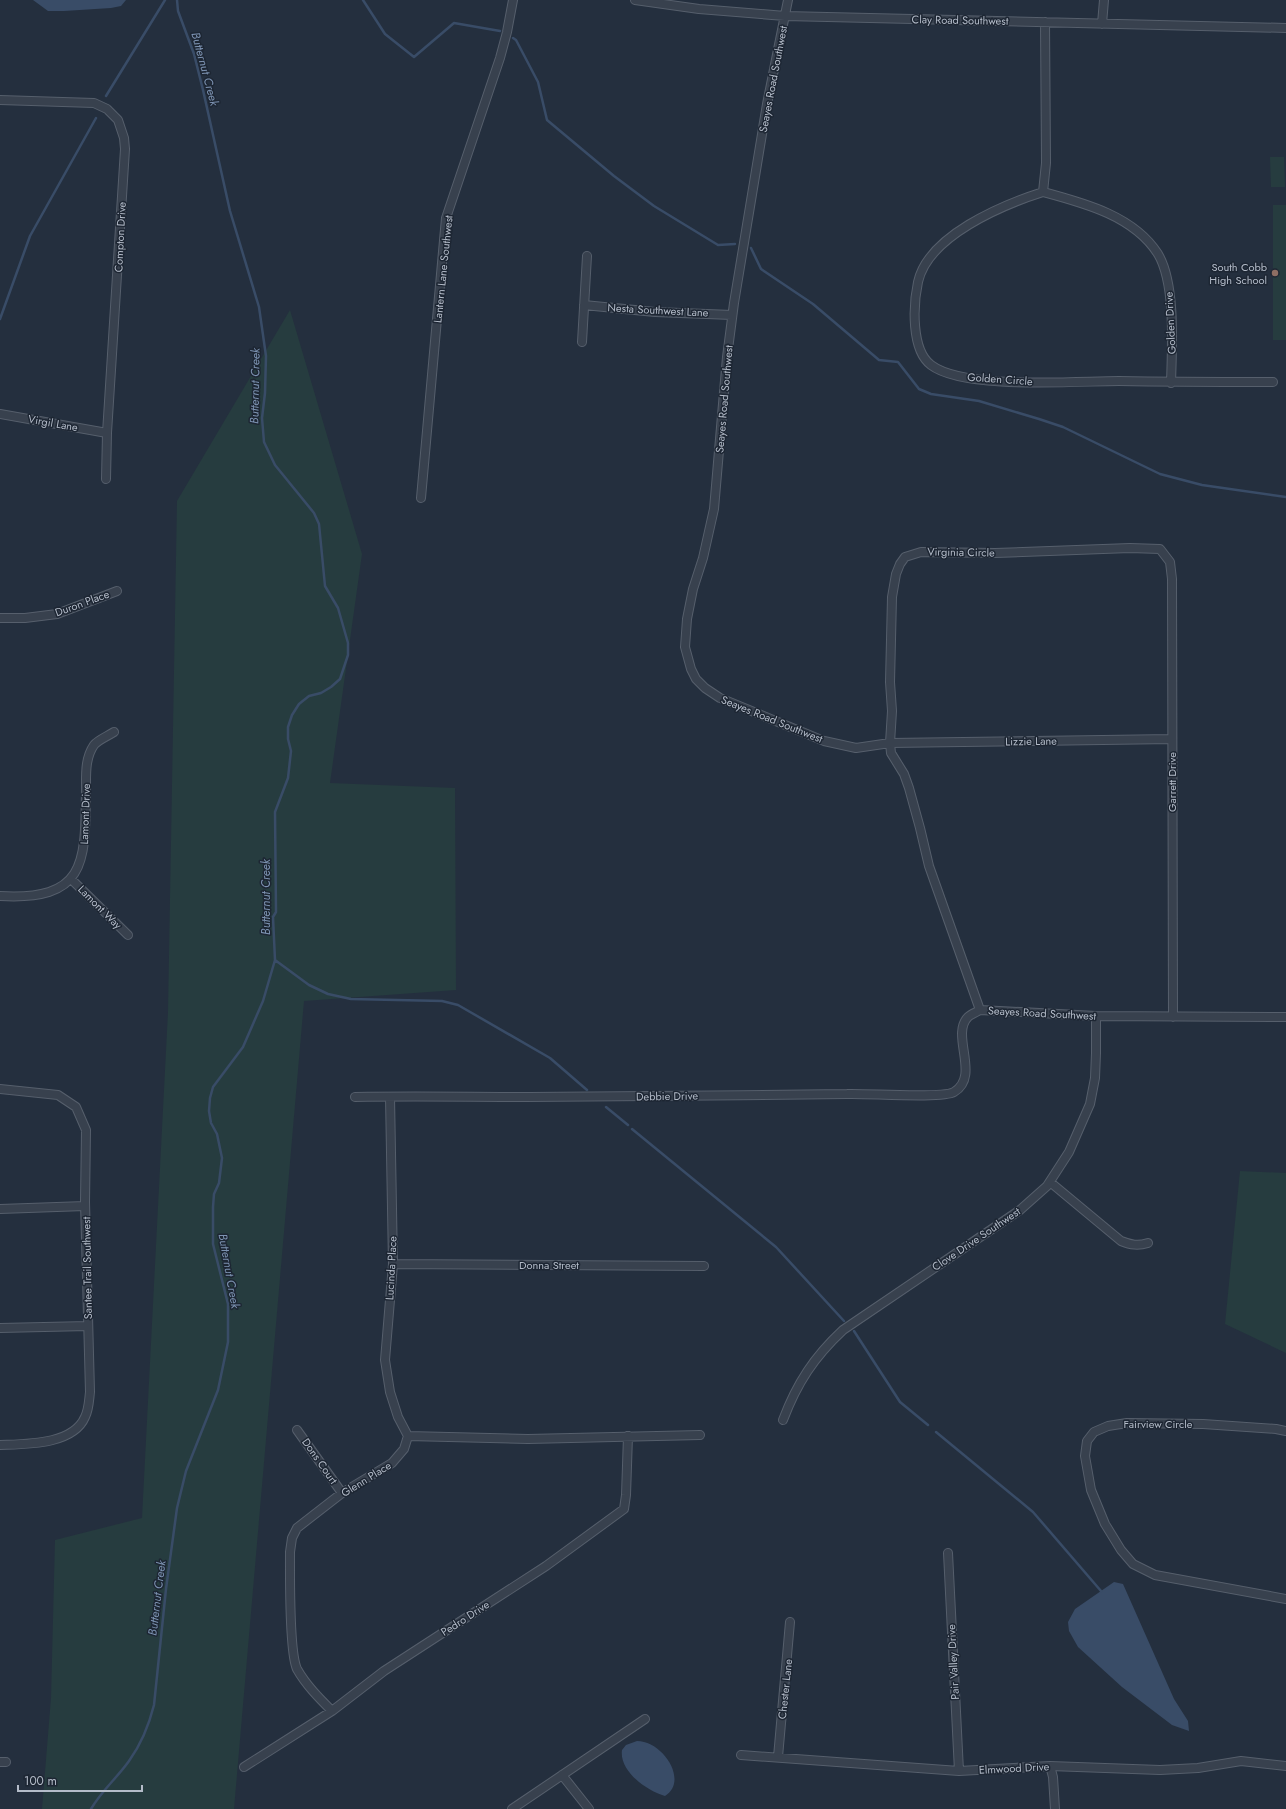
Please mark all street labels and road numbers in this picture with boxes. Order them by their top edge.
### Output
street label: Clay Road Southwest [912,11,1009,29]
street label: Seayes Road Southwest [755,24,791,134]
street label: Compton Drive [110,201,130,273]
street label: Lantern Lane Southwest [429,214,457,324]
street label: Golden Drive [1160,291,1180,355]
street label: Nesta Southwest Lane [607,299,709,321]
street label: Seayes Road Southwest [711,344,737,454]
street label: Golden Circle [967,369,1034,389]
street label: Virgil Lane [27,411,80,435]
street label: Virginia Circle [927,543,995,561]
street label: Duron Place [53,586,112,620]
street label: Seayes Road Southwest [719,691,826,747]
street label: Lizzie Lane [1005,733,1057,749]
street label: Garrett Drive [1164,752,1180,812]
street label: Lamont Drive [76,783,94,845]
street label: Lamont Way [74,881,126,933]
street label: Seayes Road Southwest [988,1002,1097,1024]
street label: Debbie Drive [636,1087,698,1105]
street label: Clove Drive Southwest [929,1203,1024,1275]
street label: Santee Trail Southwest [78,1216,96,1319]
street label: Lucinda Place [381,1235,401,1300]
street label: Donna Street [519,1257,579,1273]
street label: Fairview Circle [1124,1416,1193,1432]
street label: Dons Court [298,1435,342,1487]
street label: Glenn Place [338,1457,394,1501]
street label: Pedro Drive [438,1596,493,1640]
street label: Pair Valley Drive [943,1624,963,1700]
street label: Chester Lane [774,1658,796,1720]
street label: Elmwood Drive [978,1758,1050,1778]

